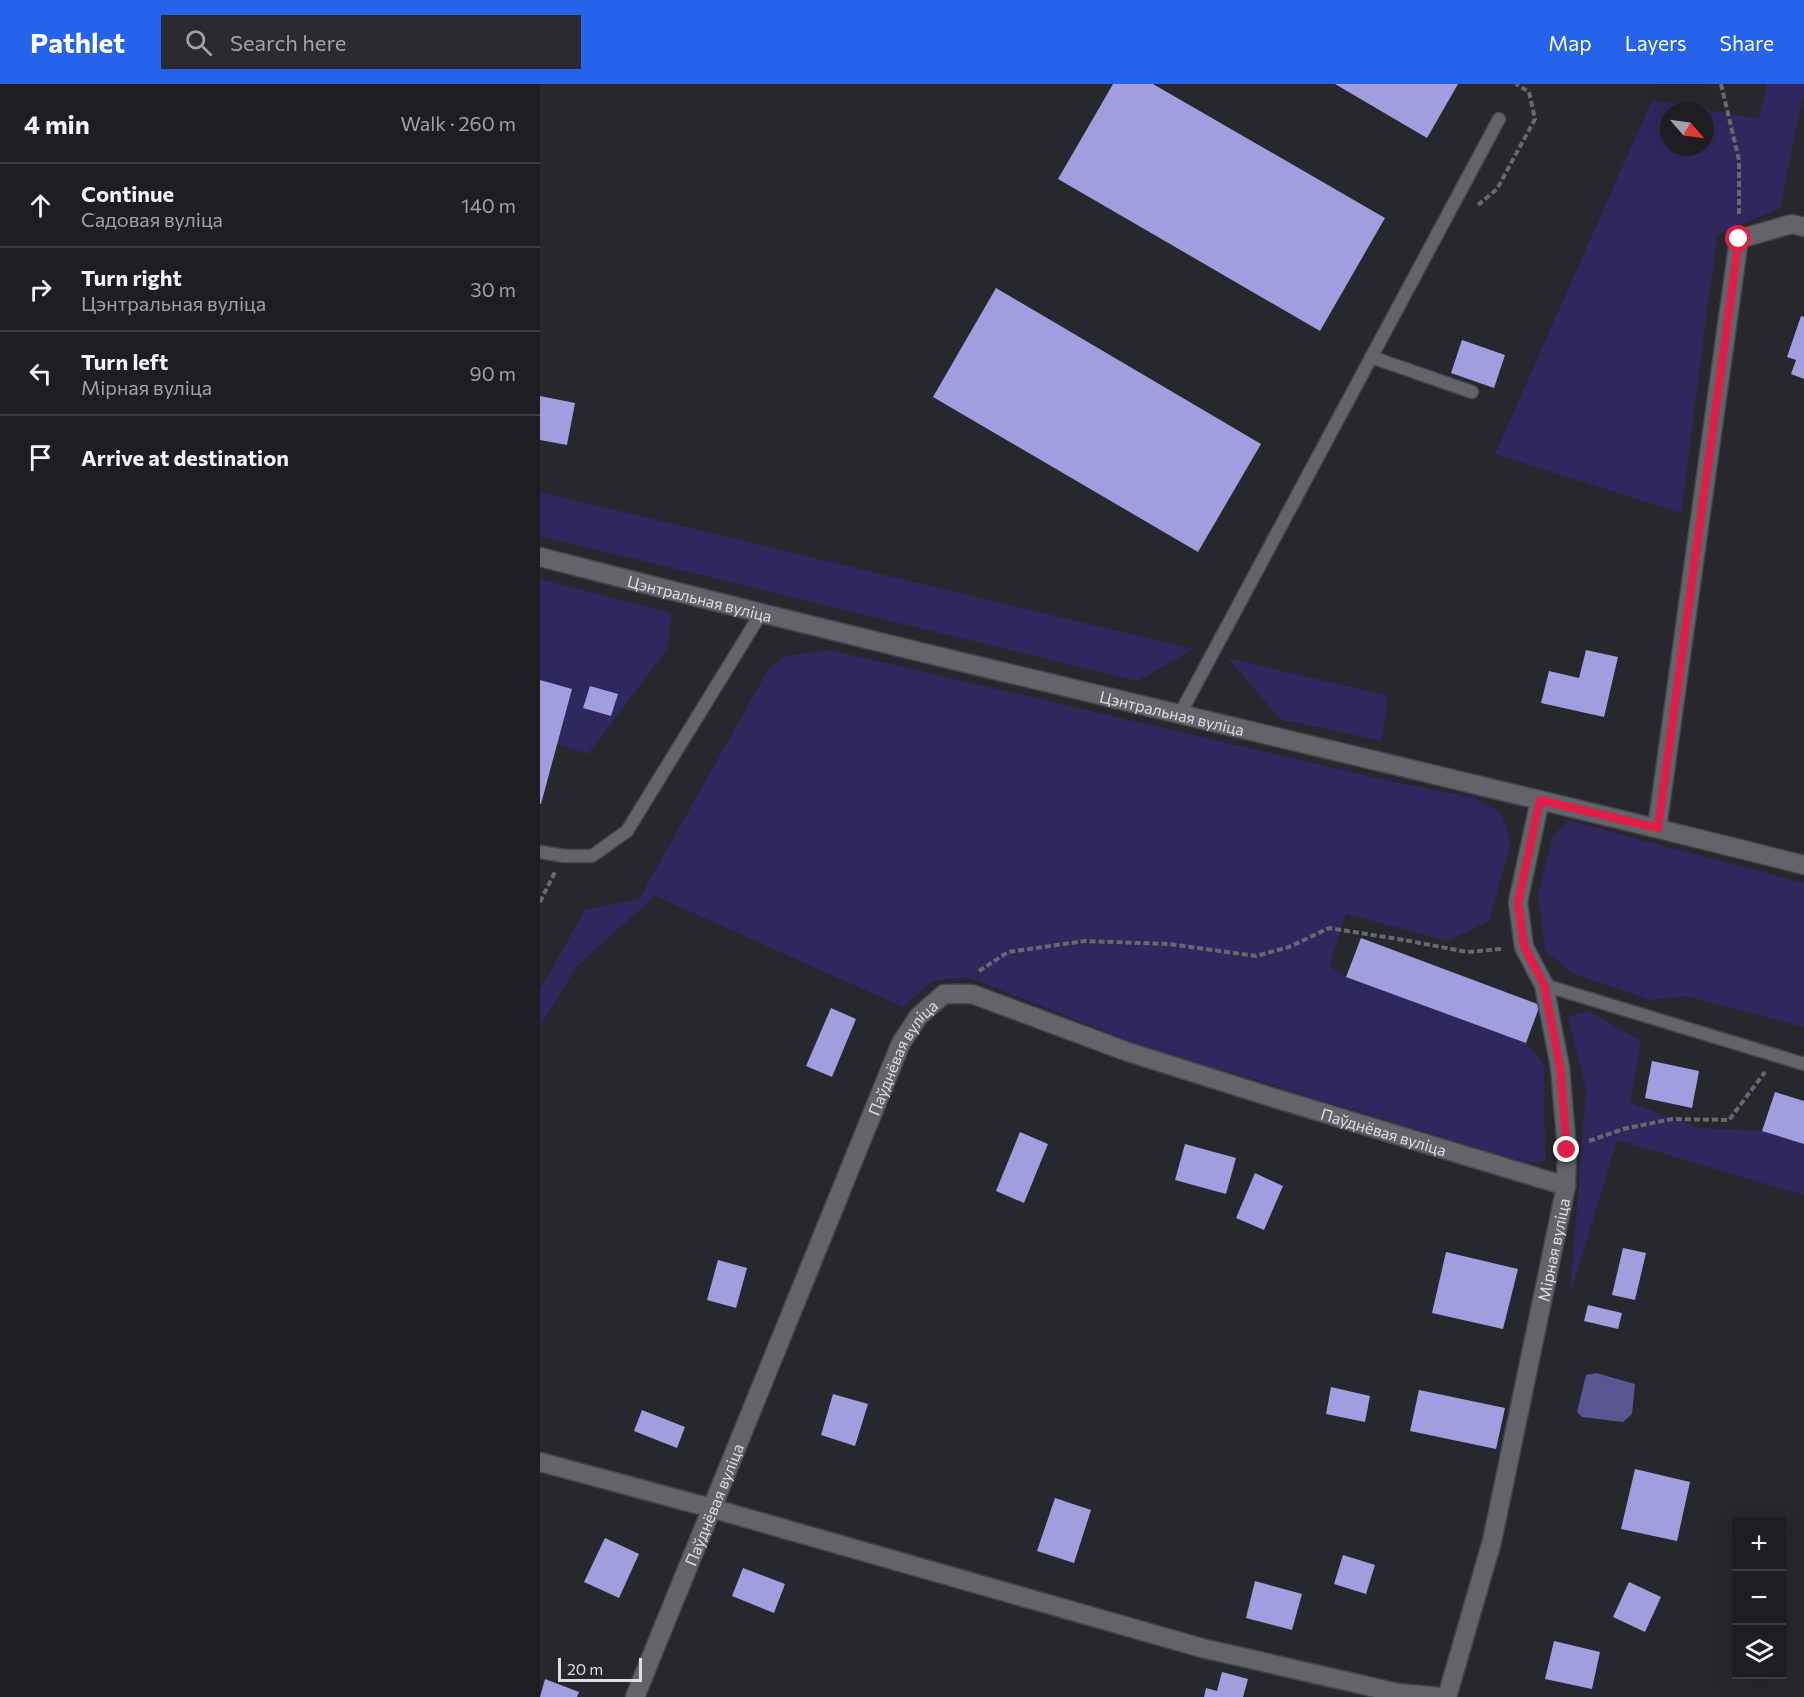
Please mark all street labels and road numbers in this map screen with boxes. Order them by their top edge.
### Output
street label: Цэнтральная вуліца [626,570,774,625]
street label: Цэнтральная вуліца [1098,686,1246,739]
street label: Паўднёвая вуліца [863,995,941,1118]
street label: Паўднёвая вуліца [1319,1103,1449,1159]
street label: Мірная вуліца [1533,1196,1573,1303]
street label: Паўднёвая вуліца [680,1440,747,1568]

